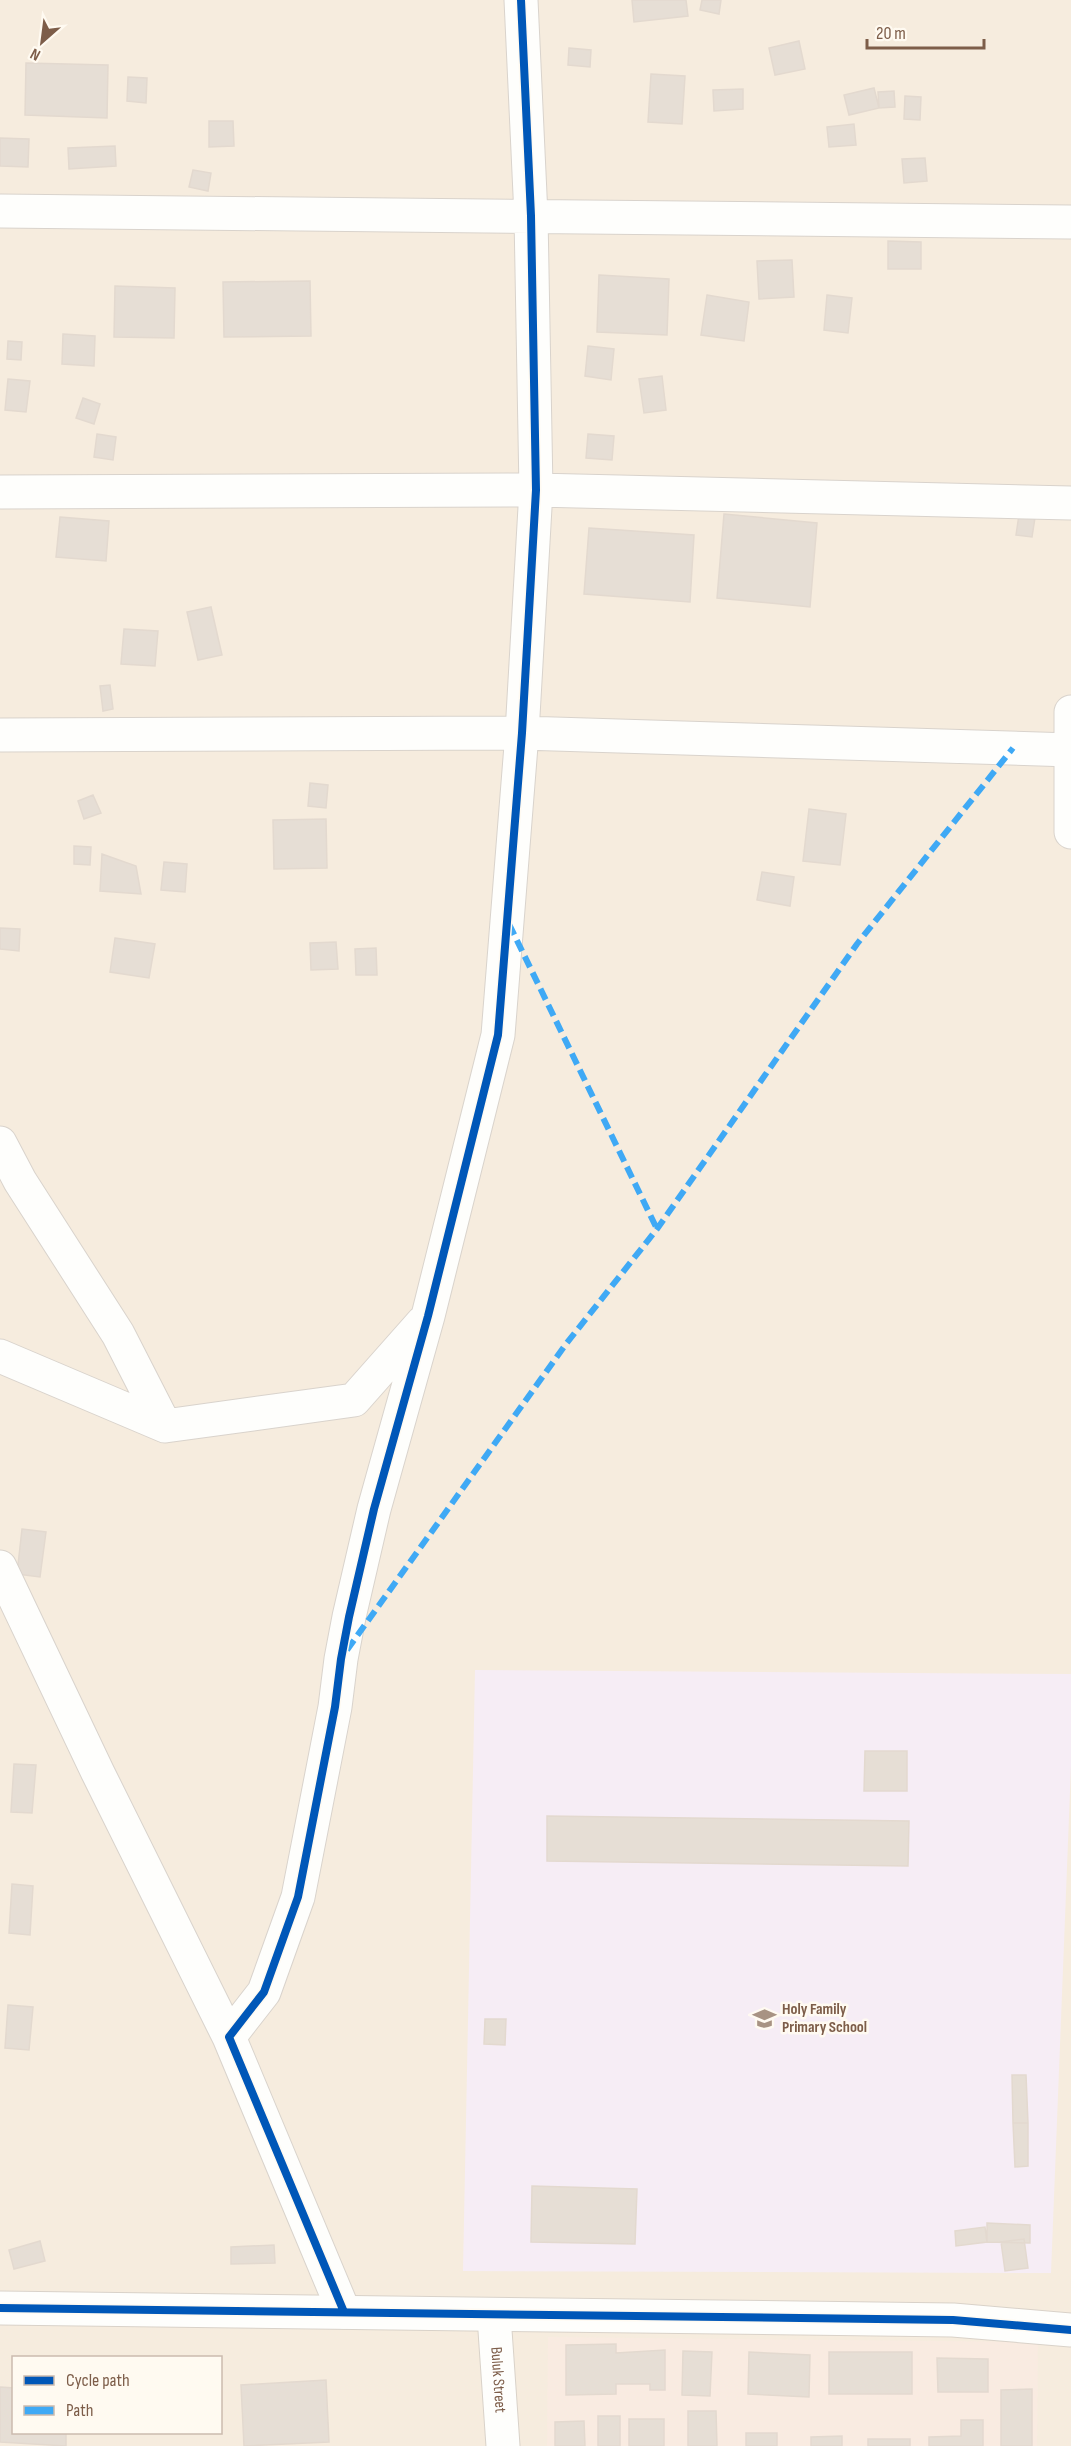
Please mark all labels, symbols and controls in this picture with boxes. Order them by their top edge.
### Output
north arrow [12,12,72,72]
scale bar [867,12,984,50]
text: 20 m [876,23,906,44]
text: N [27,44,44,64]
place label: Holy Family Primary School [782,2000,867,2037]
school or university icon: Holy Family Primary School [751,2005,777,2031]
street label: Buluk Street [487,2346,510,2414]
legend [12,2356,222,2434]
text: Cycle path [66,2370,130,2391]
text: Path [66,2400,94,2421]

